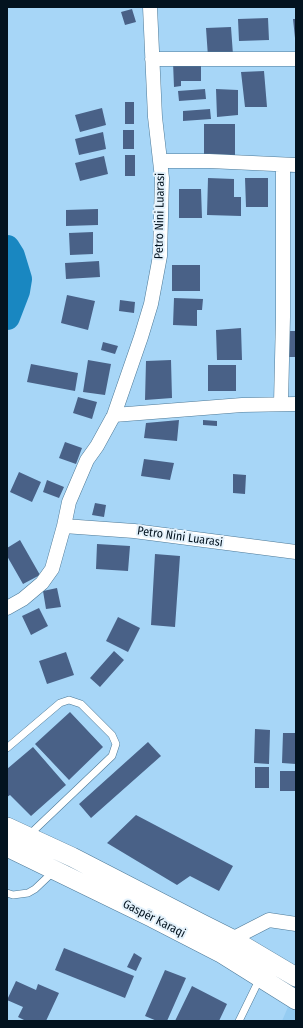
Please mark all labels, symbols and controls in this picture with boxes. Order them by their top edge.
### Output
street label: Petro Nini Luarasi [152,173,168,259]
street label: Petro Nini Luarasi [136,524,224,550]
street label: Gaspër Karaqi [120,897,188,941]

